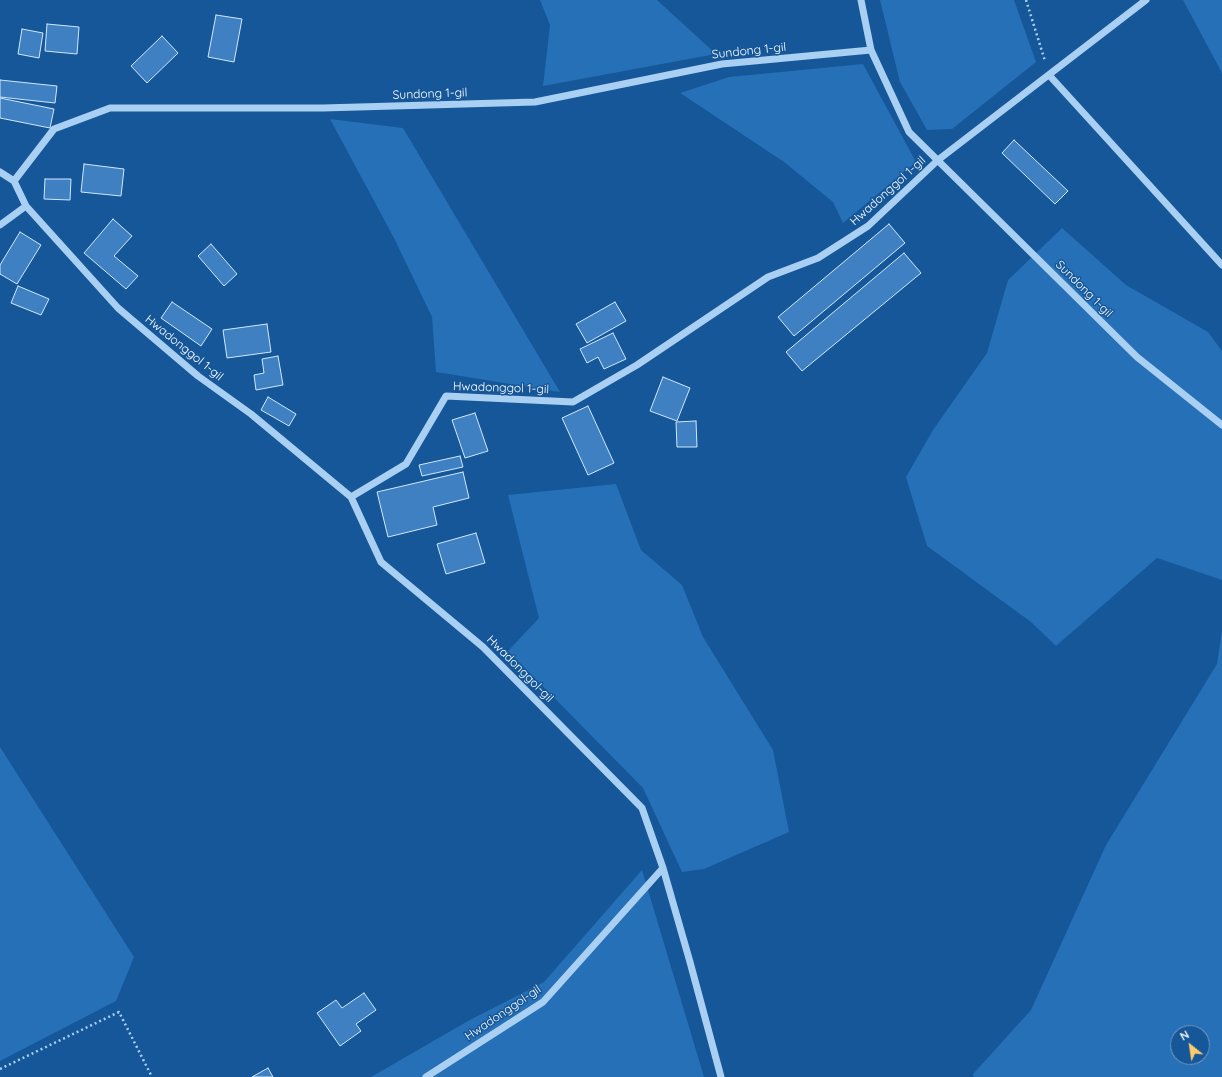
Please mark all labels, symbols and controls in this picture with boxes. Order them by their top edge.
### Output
street label: Sundong 1-gil [711,40,787,62]
street label: Sundong 1-gil [392,86,468,102]
street label: Hwadonggol 1-gil [847,153,929,229]
street label: Sundong 1-gil [1053,258,1115,320]
street label: Hwadonggol 1-gil [142,312,226,384]
street label: Hwadonggol 1-gil [453,379,549,397]
street label: Hwadonggol-gil [484,633,556,705]
street label: Hwadonggol-gil [462,982,544,1044]
north arrow [1170,1025,1210,1065]
text: N [1177,1027,1192,1044]

